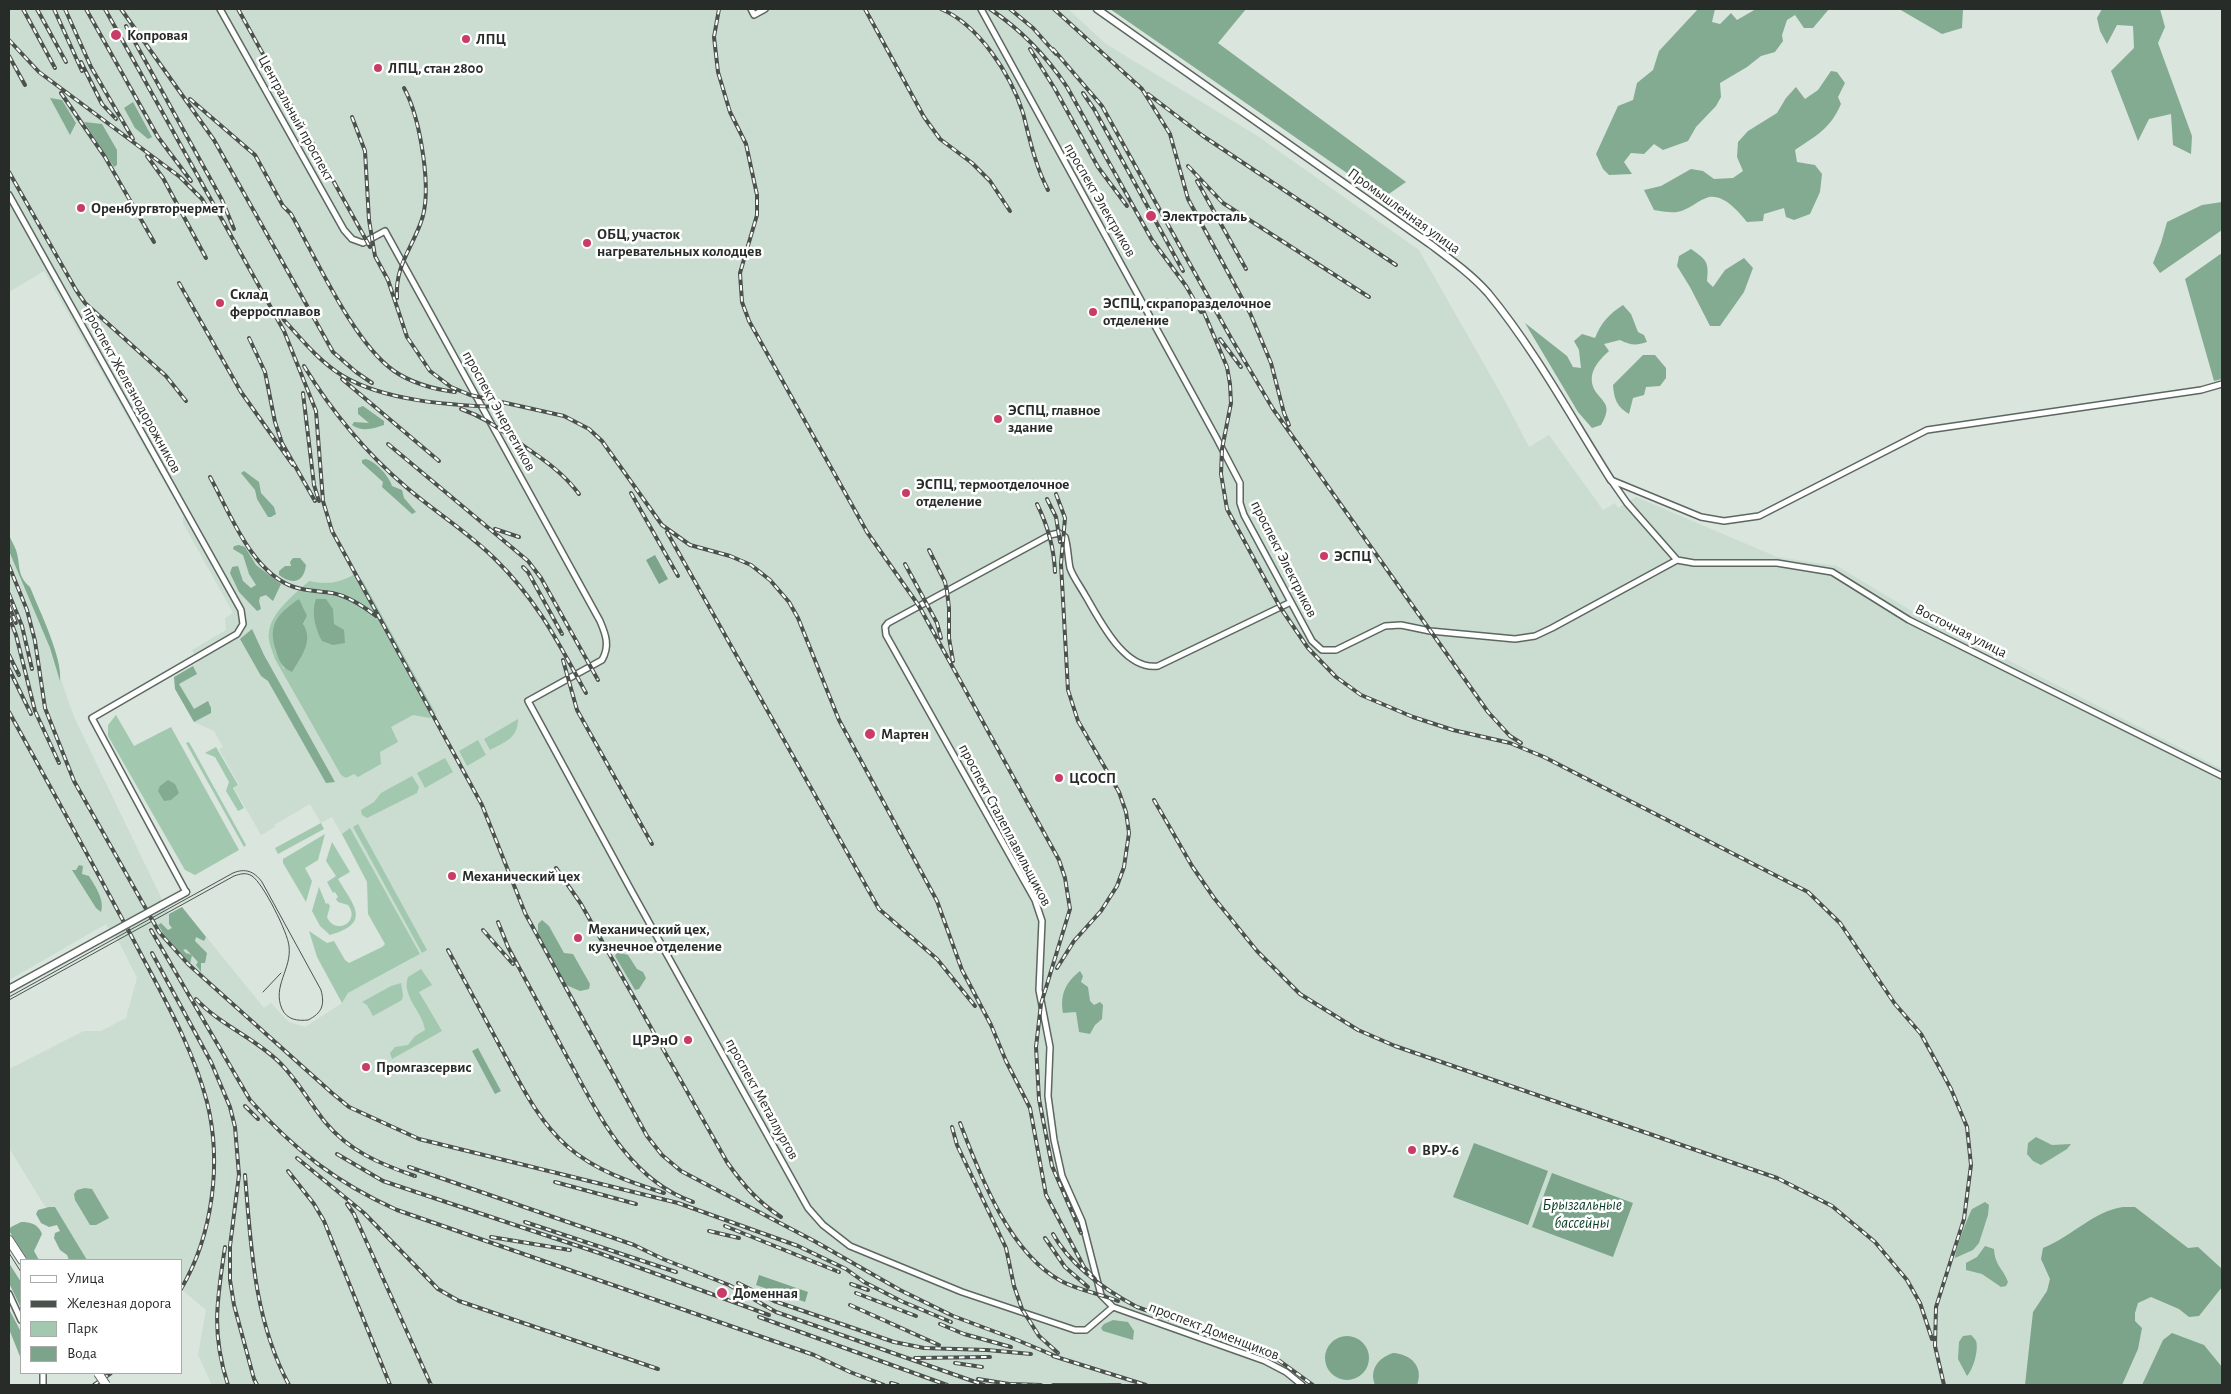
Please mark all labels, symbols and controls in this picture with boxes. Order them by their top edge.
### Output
place label: Копровая [127,26,188,44]
marker: Копровая [109,28,123,42]
place label: ЛПЦ [476,30,506,48]
marker: ЛПЦ [460,33,472,45]
street label: Центральный проспект [254,52,338,184]
place label: ЛПЦ, стан 2800 [388,59,483,77]
marker: ЛПЦ, стан 2800 [372,62,384,74]
street label: проспект Электриков [1060,140,1140,260]
street label: Промышленная улица [1344,164,1464,258]
place label: Оренбургвторчермет [91,199,224,217]
marker: Оренбургвторчермет [75,202,87,214]
place label: Электросталь [1162,207,1247,225]
marker: Электросталь [1144,209,1158,223]
place label: ОБЦ, участок нагревательных колодцев [597,225,762,260]
marker: ОБЦ, участок нагревательных колодцев [581,237,593,249]
place label: Склад ферросплавов [230,285,320,320]
place label: ЭСПЦ, скрапоразделочное отделение [1103,294,1271,329]
marker: Склад ферросплавов [214,297,226,309]
street label: проспект Железнодорожников [79,304,185,476]
marker: ЭСПЦ, скрапоразделочное отделение [1087,306,1099,318]
street label: проспект Энергетиков [458,348,540,474]
place label: ЭСПЦ, главное здание [1008,401,1100,436]
marker: ЭСПЦ, главное здание [992,413,1004,425]
place label: ЭСПЦ, термоотделочное отделение [916,475,1069,510]
marker: ЭСПЦ, термоотделочное отделение [900,487,912,499]
street label: проспект Электриков [1247,498,1321,620]
place label: ЭСПЦ [1334,547,1372,565]
marker: ЭСПЦ [1318,550,1330,562]
street label: Восточная улица [1912,600,2010,662]
place label: Мартен [881,725,929,743]
marker: Мартен [863,727,877,741]
street label: проспект Сталеплавильщиков [955,741,1055,909]
place label: ЦСОСП [1069,769,1116,787]
marker: ЦСОСП [1053,772,1065,784]
place label: Механический цех [462,867,580,885]
marker: Механический цех [446,870,458,882]
place label: Механический цех, кузнечное отделение [588,920,722,955]
marker: Механический цех, кузнечное отделение [572,932,584,944]
place label: ЦРЭнО [632,1031,678,1049]
marker: ЦРЭнО [682,1034,694,1046]
street label: проспект Металлургов [721,1035,803,1163]
place label: Промгазсервис [376,1058,472,1076]
marker: Промгазсервис [360,1061,372,1073]
place label: ВРУ-6 [1422,1141,1459,1159]
marker: ВРУ-6 [1406,1144,1418,1156]
water label: Брызгальные бассейны [1542,1195,1622,1233]
legend [20,1259,182,1374]
text: Улица [67,1271,104,1286]
place label: Доменная [733,1284,798,1302]
marker: Доменная [715,1286,729,1300]
text: Железная дорога [67,1296,171,1311]
street label: проспект Доменщиков [1146,1298,1282,1364]
text: Парк [67,1321,98,1336]
text: Вода [67,1346,97,1361]

